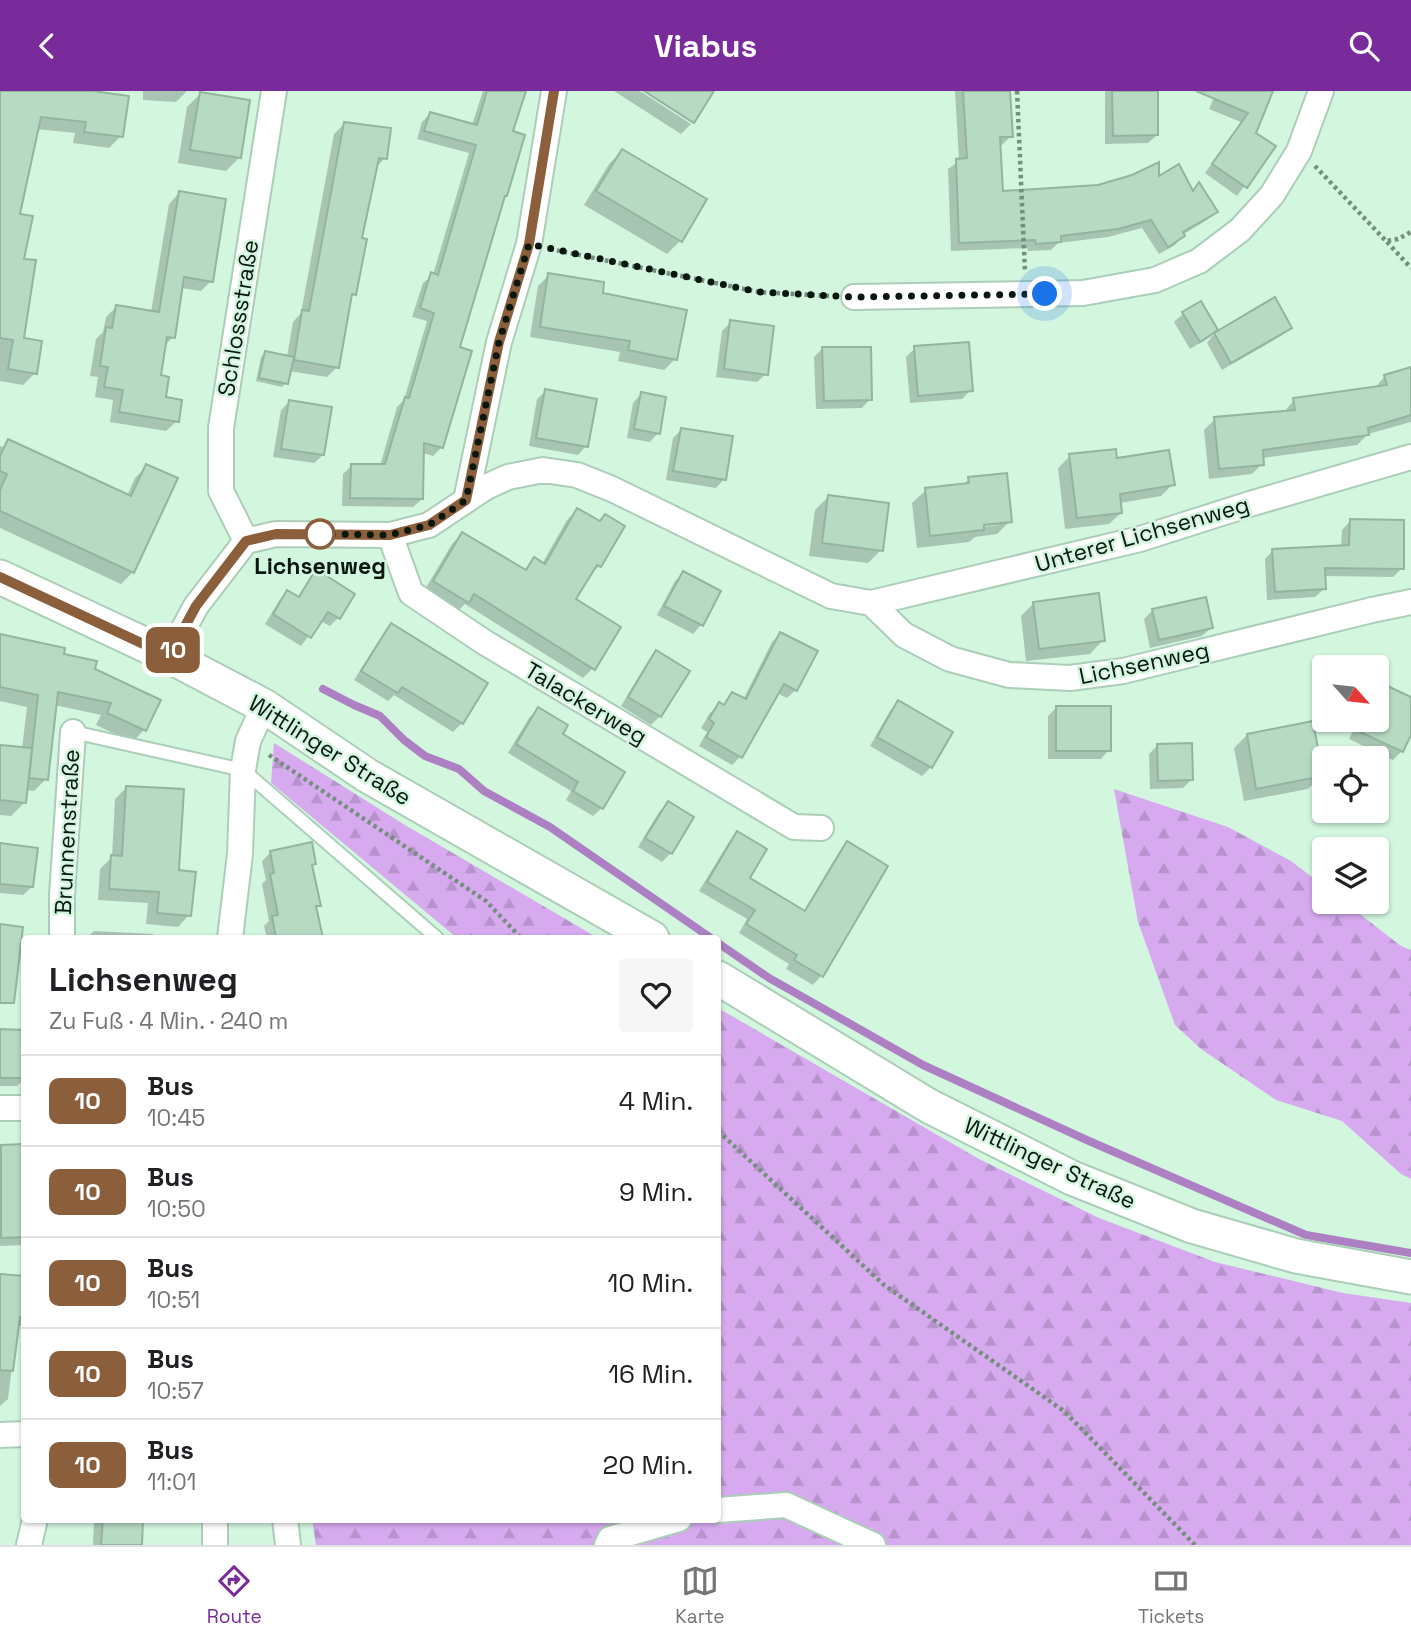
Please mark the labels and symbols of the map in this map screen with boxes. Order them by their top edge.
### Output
street label: Schlossstraße [211,238,265,398]
your location [1027,276,1062,311]
street label: Unterer Lichsenweg [1031,489,1253,579]
marker: Lichsenweg [305,519,335,549]
place label: Lichsenweg [254,551,386,581]
line badge: 10 [142,627,204,673]
street label: Lichsenweg [1076,635,1212,691]
street label: Talackerweg [519,655,653,751]
north arrow [1312,655,1390,731]
street label: Wittlinger Straße [243,688,417,812]
street label: Brunnenstraße [48,748,86,916]
street label: Wittlinger Straße [959,1110,1141,1216]

